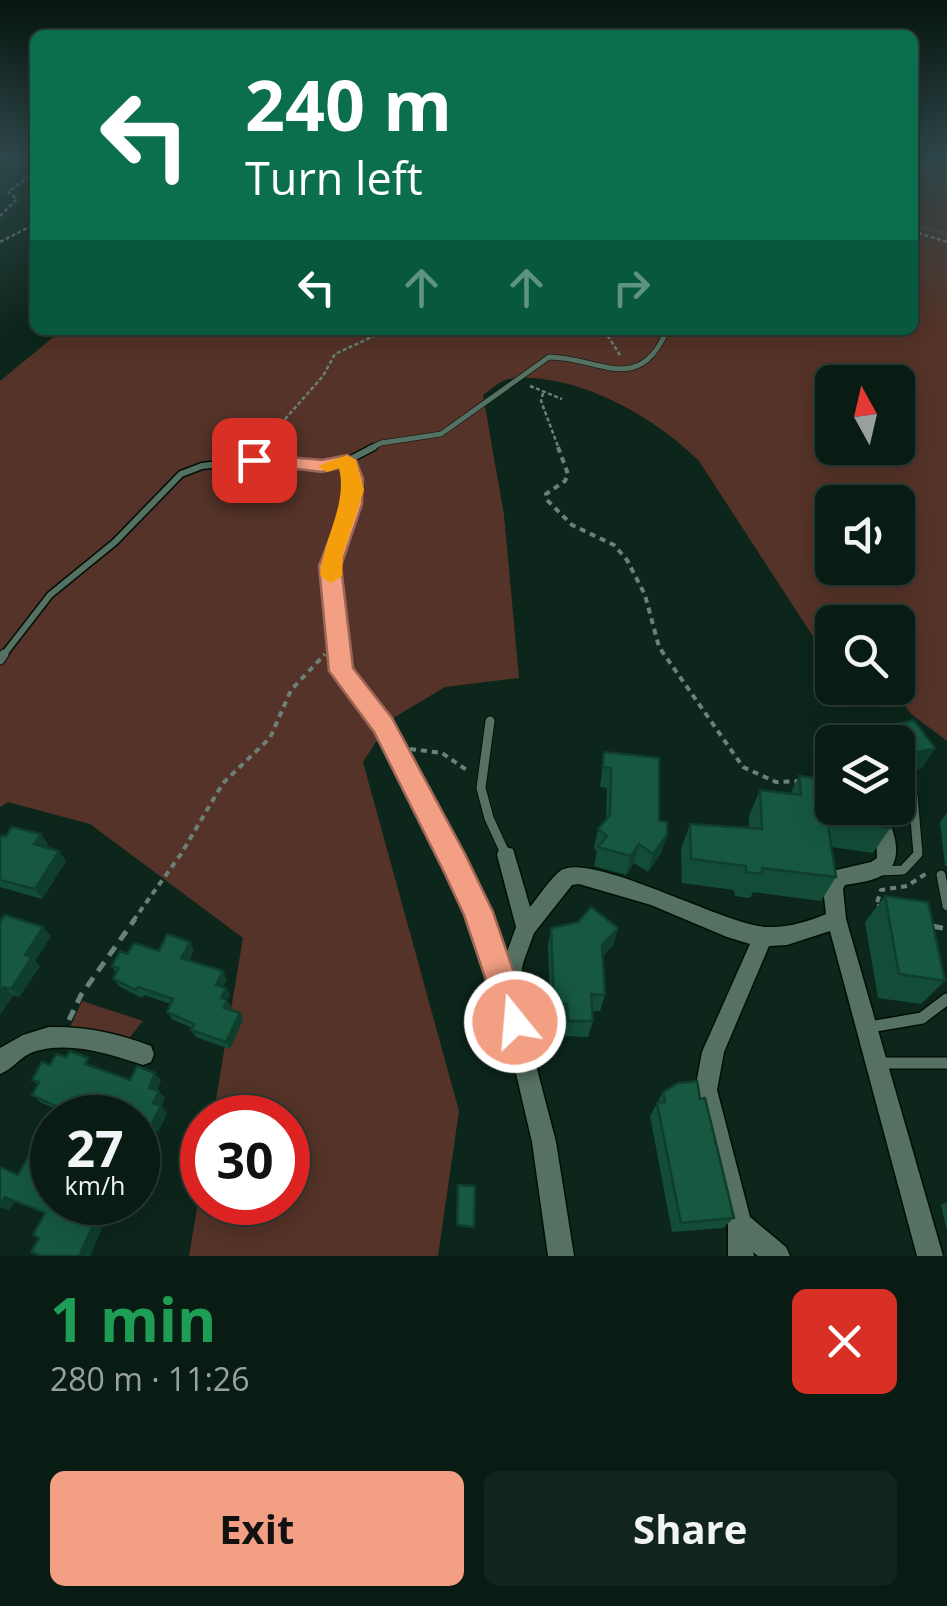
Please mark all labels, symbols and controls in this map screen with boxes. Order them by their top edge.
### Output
text: 240 m [245,56,452,152]
icon: left [80,70,210,200]
text: Turn left [245,147,423,208]
icon: left [289,260,344,315]
icon: ahead [394,260,449,315]
icon: ahead [499,260,554,315]
icon: right [604,260,659,315]
north arrow [815,365,915,465]
map controls [815,365,915,825]
pin [212,418,297,503]
icon: arrive [227,433,282,488]
button: sound [815,485,915,585]
button: search [815,605,915,705]
button: layers [815,725,915,825]
position arrow [463,970,567,1074]
speed limit sign: 30 [180,1095,310,1225]
text: 27 [66,1114,124,1182]
text: km/h [65,1168,125,1202]
text: 1 min [50,1278,217,1360]
button: close [792,1289,897,1394]
text: 280 m · 11:26 [50,1357,249,1400]
button: Exit [50,1471,464,1586]
button: Share [484,1471,897,1586]

